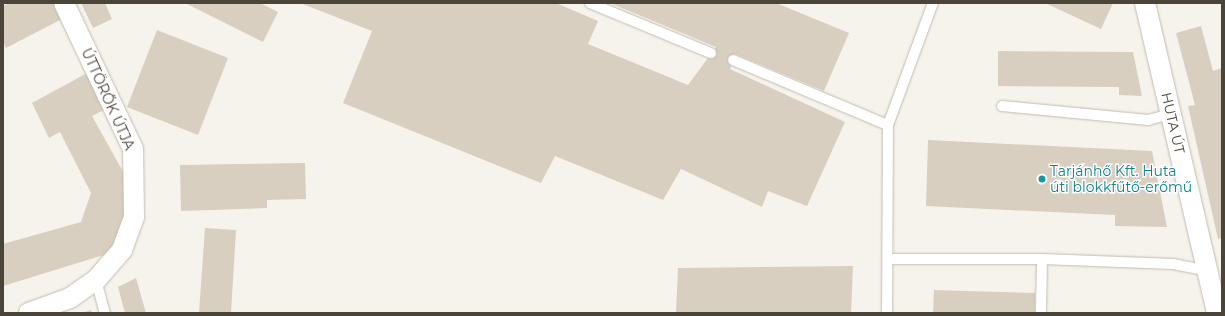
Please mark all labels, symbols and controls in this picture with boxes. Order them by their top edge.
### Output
street label: ÚTTÖRŐK ÚTJA [78,45,138,153]
street label: HUTA ÚT [1158,91,1188,155]
place label: Tarjánhő Kft. Huta úti blokkfűtő-erőmű [1050,163,1192,196]
marker: Tarjánhő Kft. Huta úti blokkfűtő-erőmű [1037,174,1047,184]

